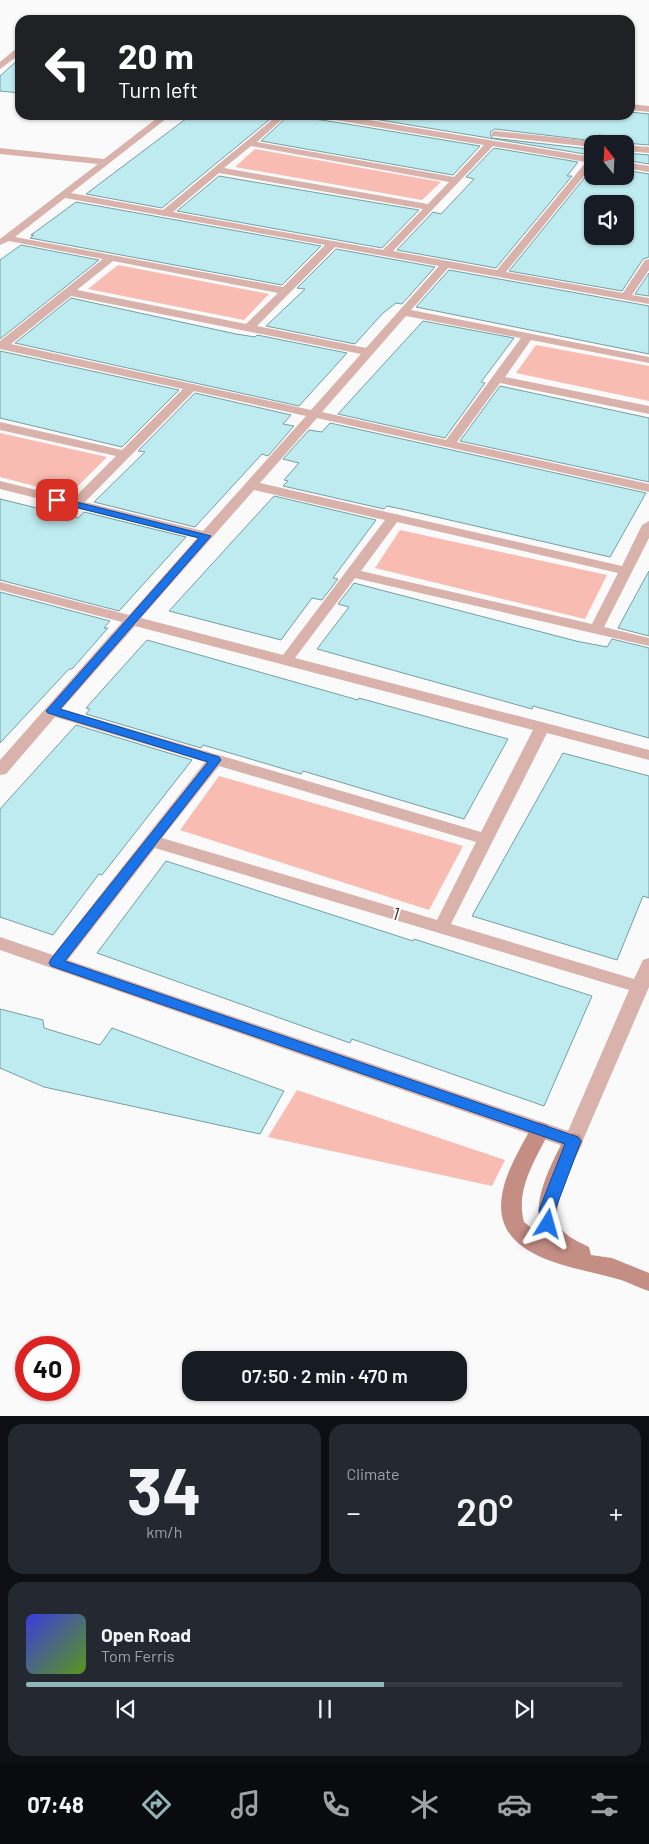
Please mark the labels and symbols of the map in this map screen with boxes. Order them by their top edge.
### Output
north arrow [584,135,634,185]
pin [36,479,78,521]
street label: 1 [390,902,403,924]
position arrow [521,1197,573,1249]
speed limit sign: 40 [15,1336,80,1401]

